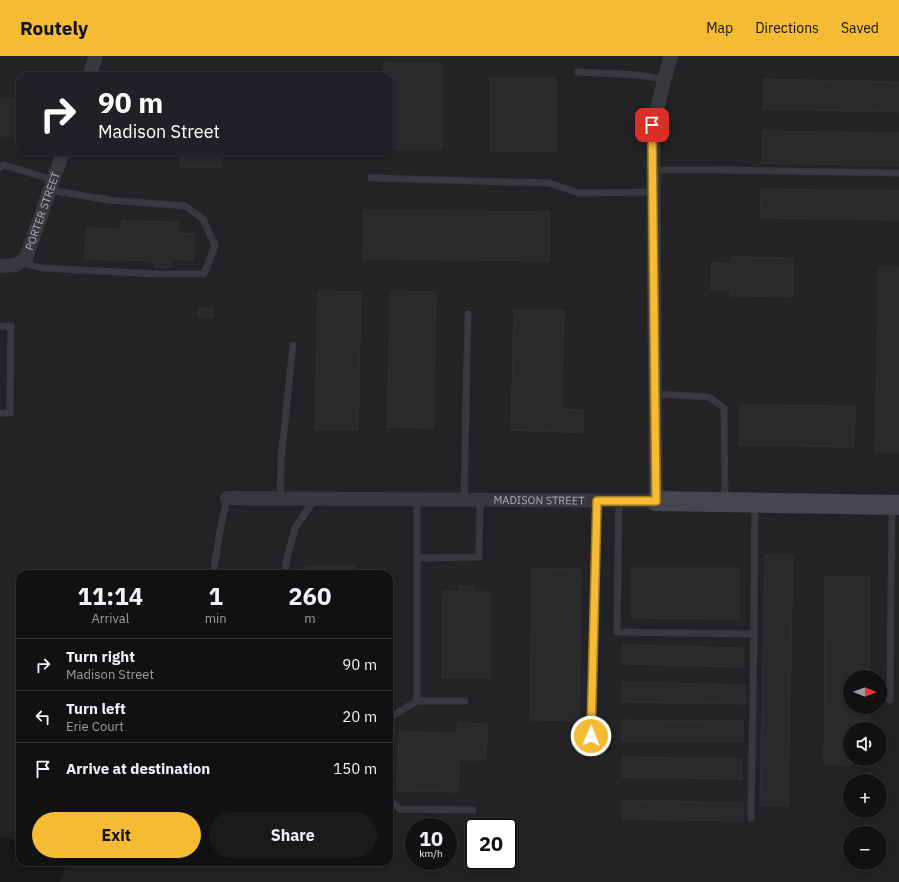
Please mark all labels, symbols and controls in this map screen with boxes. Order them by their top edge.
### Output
text: Routely [20,16,88,40]
text: Map [706,19,733,37]
text: Directions [755,19,819,37]
text: Saved [841,19,879,37]
text: 90 m [98,84,163,121]
icon: right [32,88,84,140]
pin [635,108,669,142]
icon: arrive [641,114,663,136]
text: Madison Street [98,120,220,143]
street label: PORTER STREET [22,169,63,252]
street label: MADISON STREET [493,493,585,508]
text: 11:14 [78,580,143,612]
text: 1 [208,580,223,612]
text: 260 [288,580,331,612]
text: Arrival [91,610,129,627]
text: min [205,610,227,627]
text: m [304,610,315,627]
text: Turn right [66,647,135,666]
icon: right [32,654,54,676]
text: 90 m [342,655,377,674]
text: Madison Street [66,666,154,683]
north arrow [843,670,887,714]
map controls [843,670,887,870]
text: Turn left [66,699,126,718]
icon: left [32,706,54,728]
text: 20 m [342,707,377,726]
position arrow [570,715,612,757]
text: Erie Court [66,718,124,735]
button: sound [843,722,887,766]
icon: arrive [32,758,54,780]
text: Arrive at destination [66,759,210,778]
text: 150 m [333,759,377,778]
button: + [843,774,887,818]
button: Exit [32,812,201,858]
button: Share [209,812,377,858]
speed limit sign: 20 [465,818,517,870]
text: 10 [419,825,443,852]
button: − [843,826,887,870]
text: km/h [419,847,443,860]

